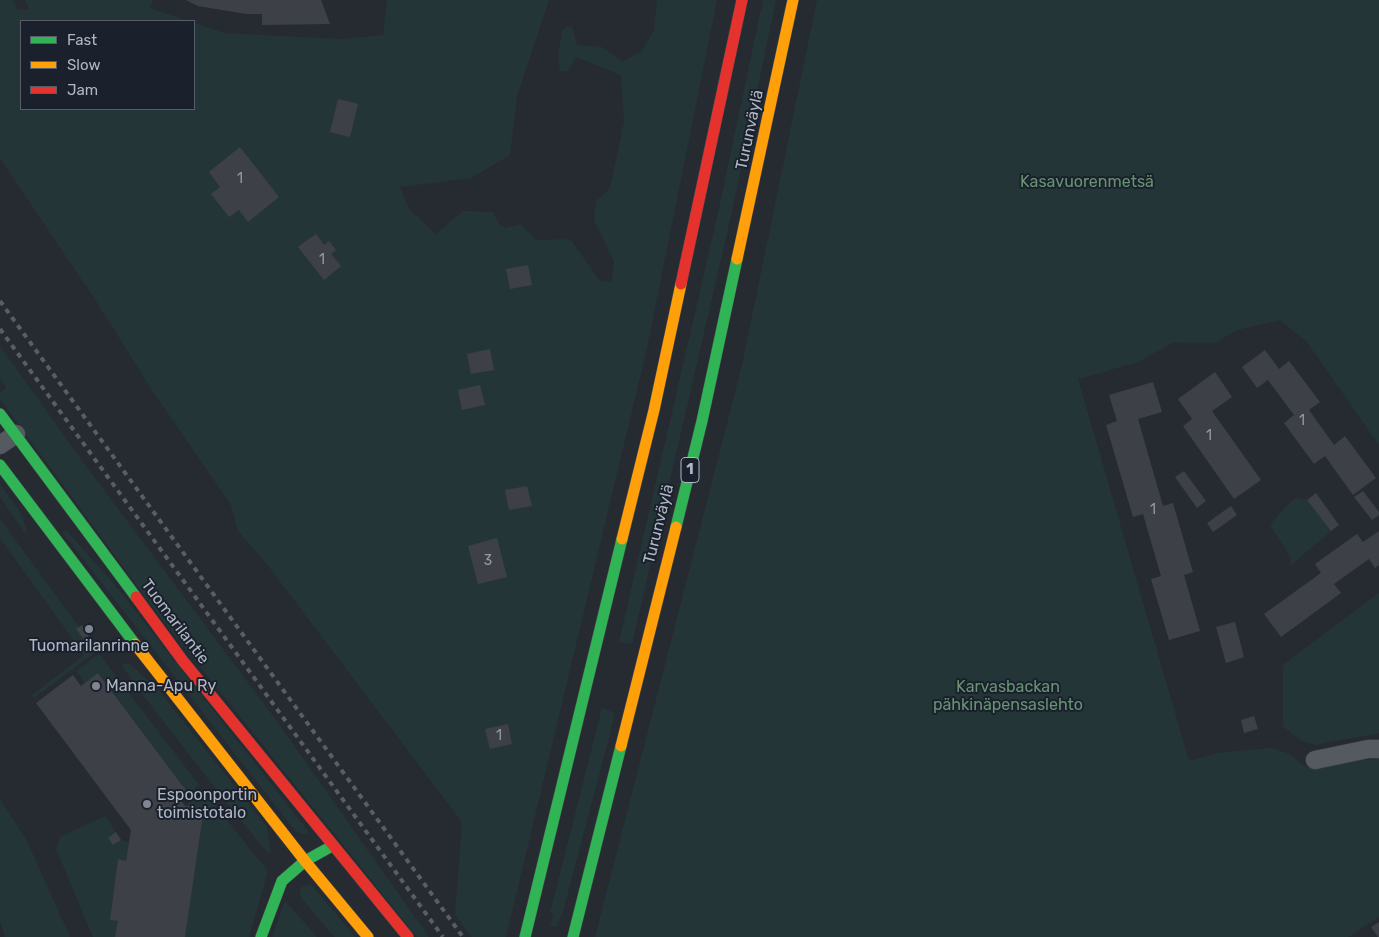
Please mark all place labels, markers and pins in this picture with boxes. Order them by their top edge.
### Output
marker: Tuomarilanrinne [83,623,95,635]
place label: Tuomarilanrinne [29,636,149,656]
place label: Manna-Apu Ry [106,676,216,696]
marker: Manna-Apu Ry [90,680,102,692]
place label: Espoonportin toimistotalo [157,785,257,823]
marker: Espoonportin toimistotalo [141,798,153,810]

